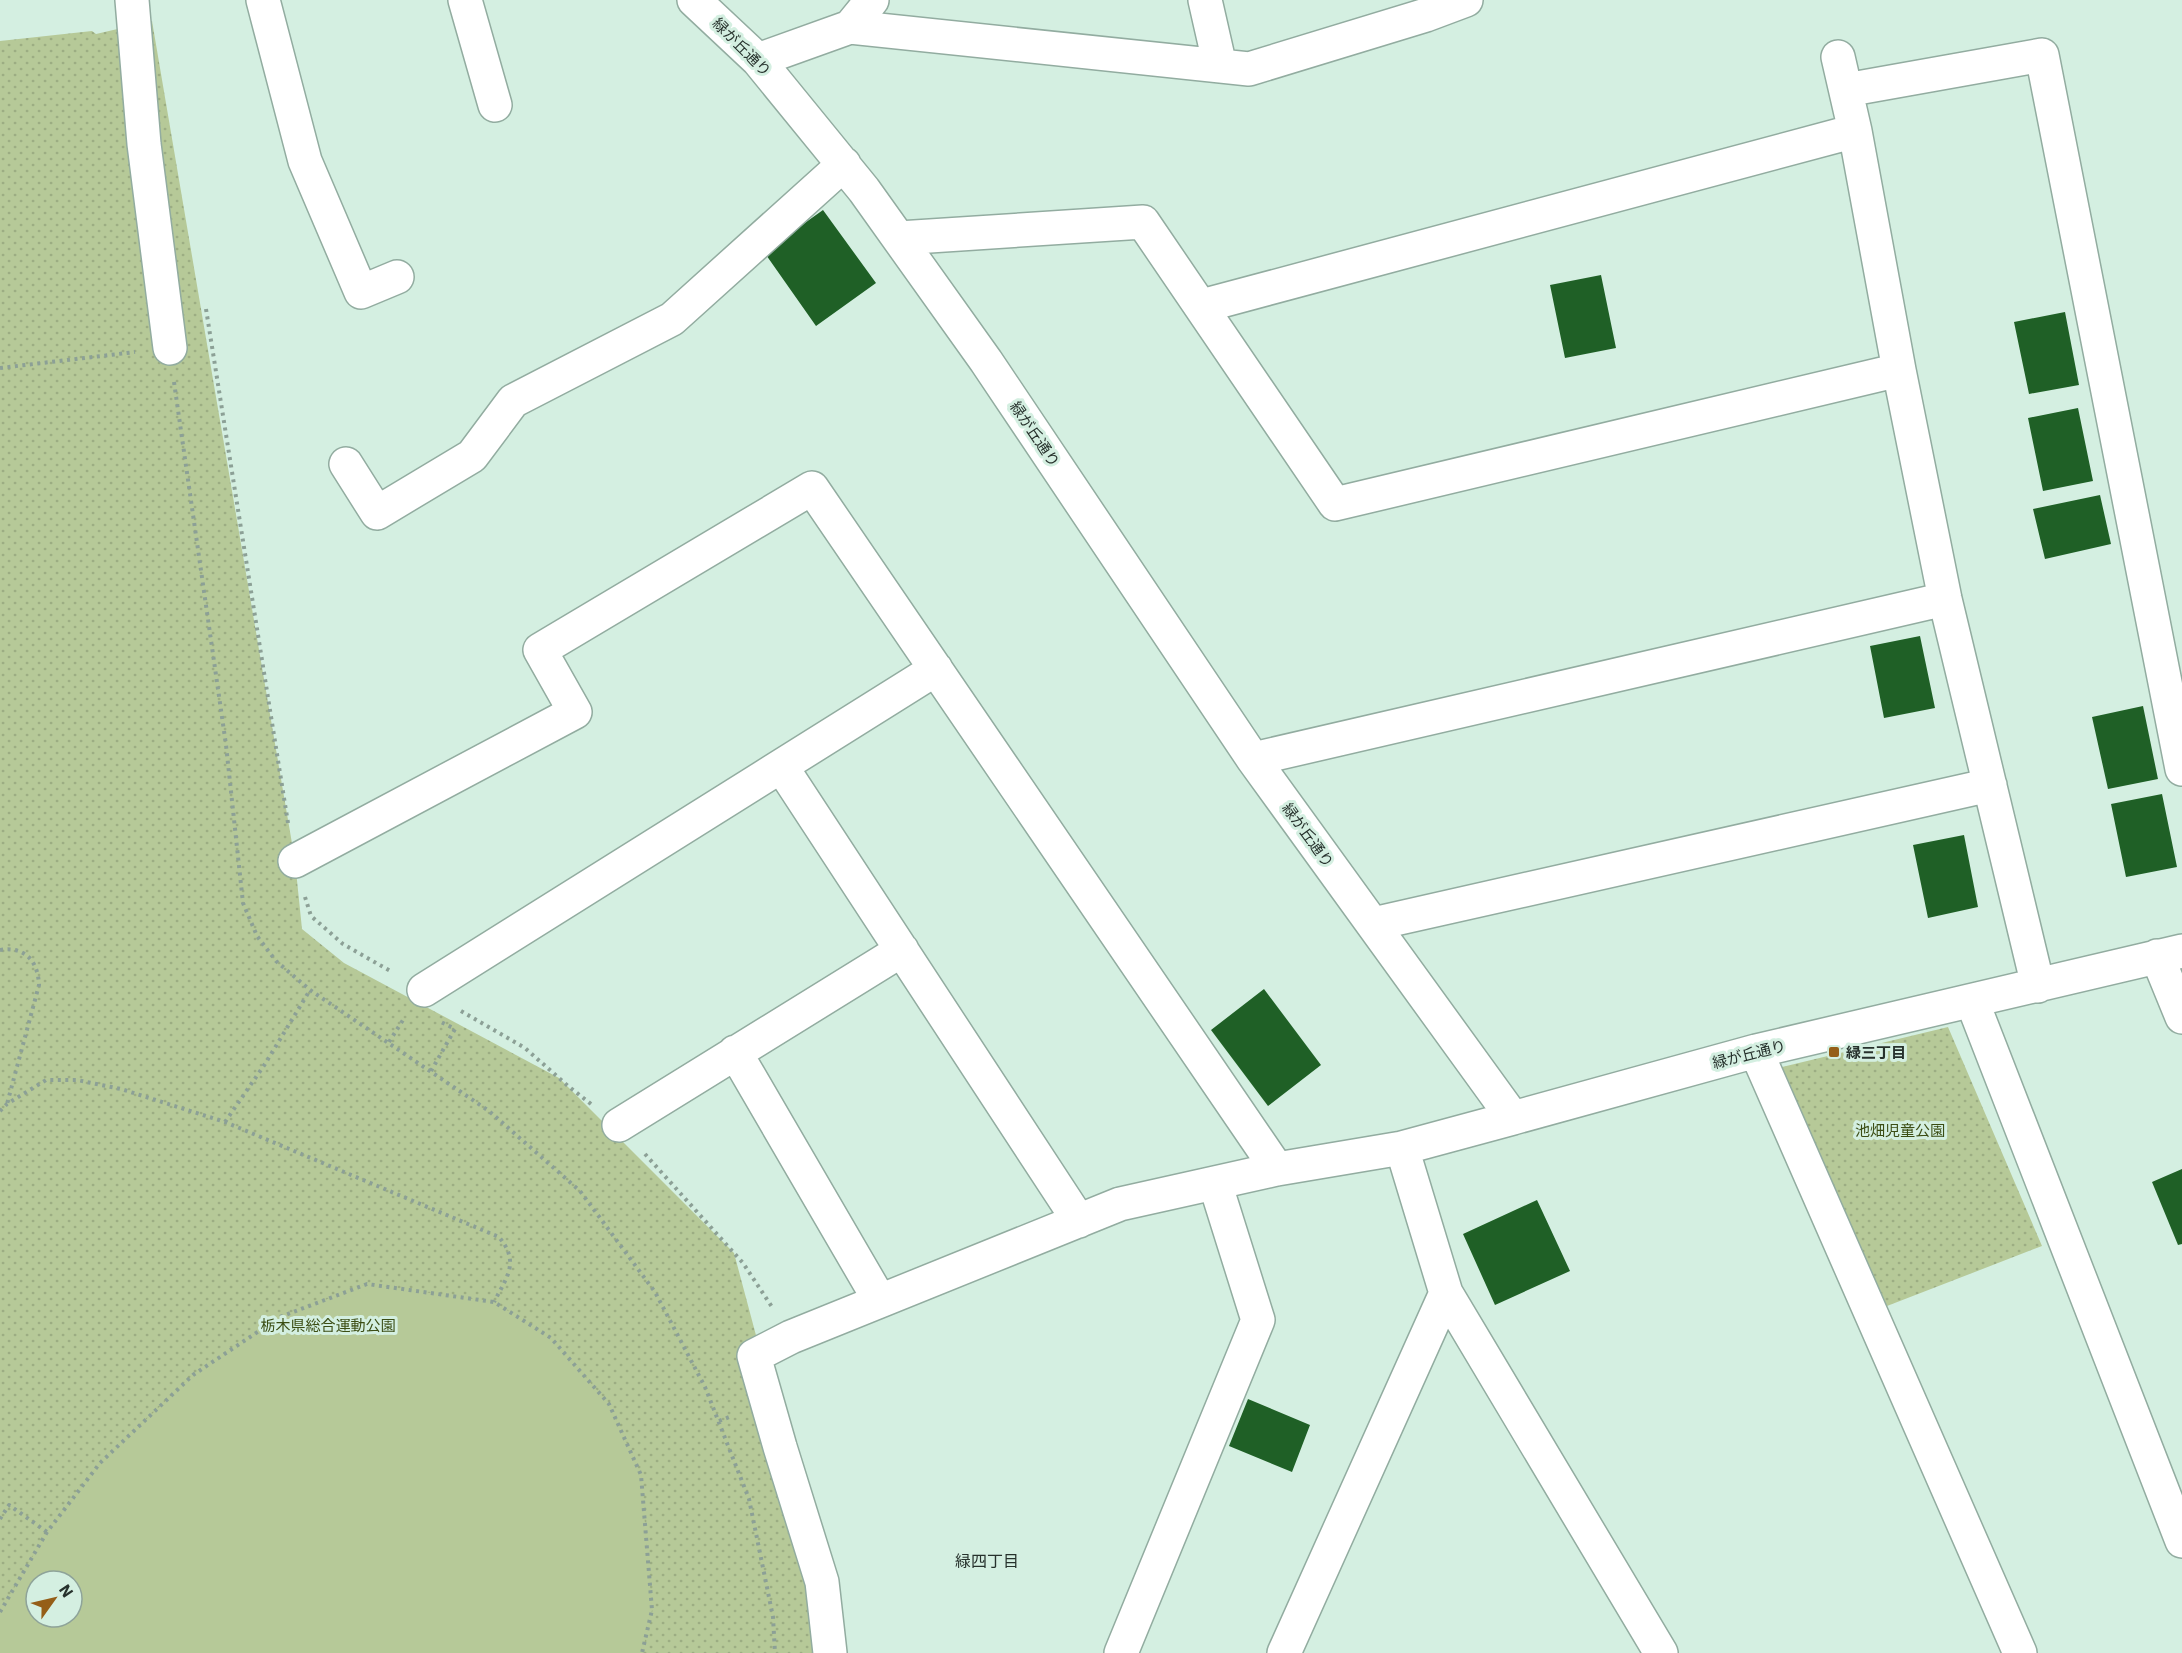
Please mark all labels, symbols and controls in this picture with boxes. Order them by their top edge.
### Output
street label: 緑が丘通り [709,14,775,80]
street label: 緑が丘通り [1006,398,1064,470]
street label: 緑が丘通り [1278,799,1338,871]
street label: 緑が丘通り [1710,1036,1788,1072]
place label: 緑三丁目 [1846,1043,1906,1062]
marker: 緑三丁目 [1827,1045,1841,1059]
park label: 池畑児童公園 [1855,1121,1945,1140]
park label: 栃木県総合運動公園 [260,1316,396,1335]
district label: 緑四丁目 [955,1551,1019,1571]
north arrow [24,1569,84,1629]
text: N [55,1580,78,1601]

